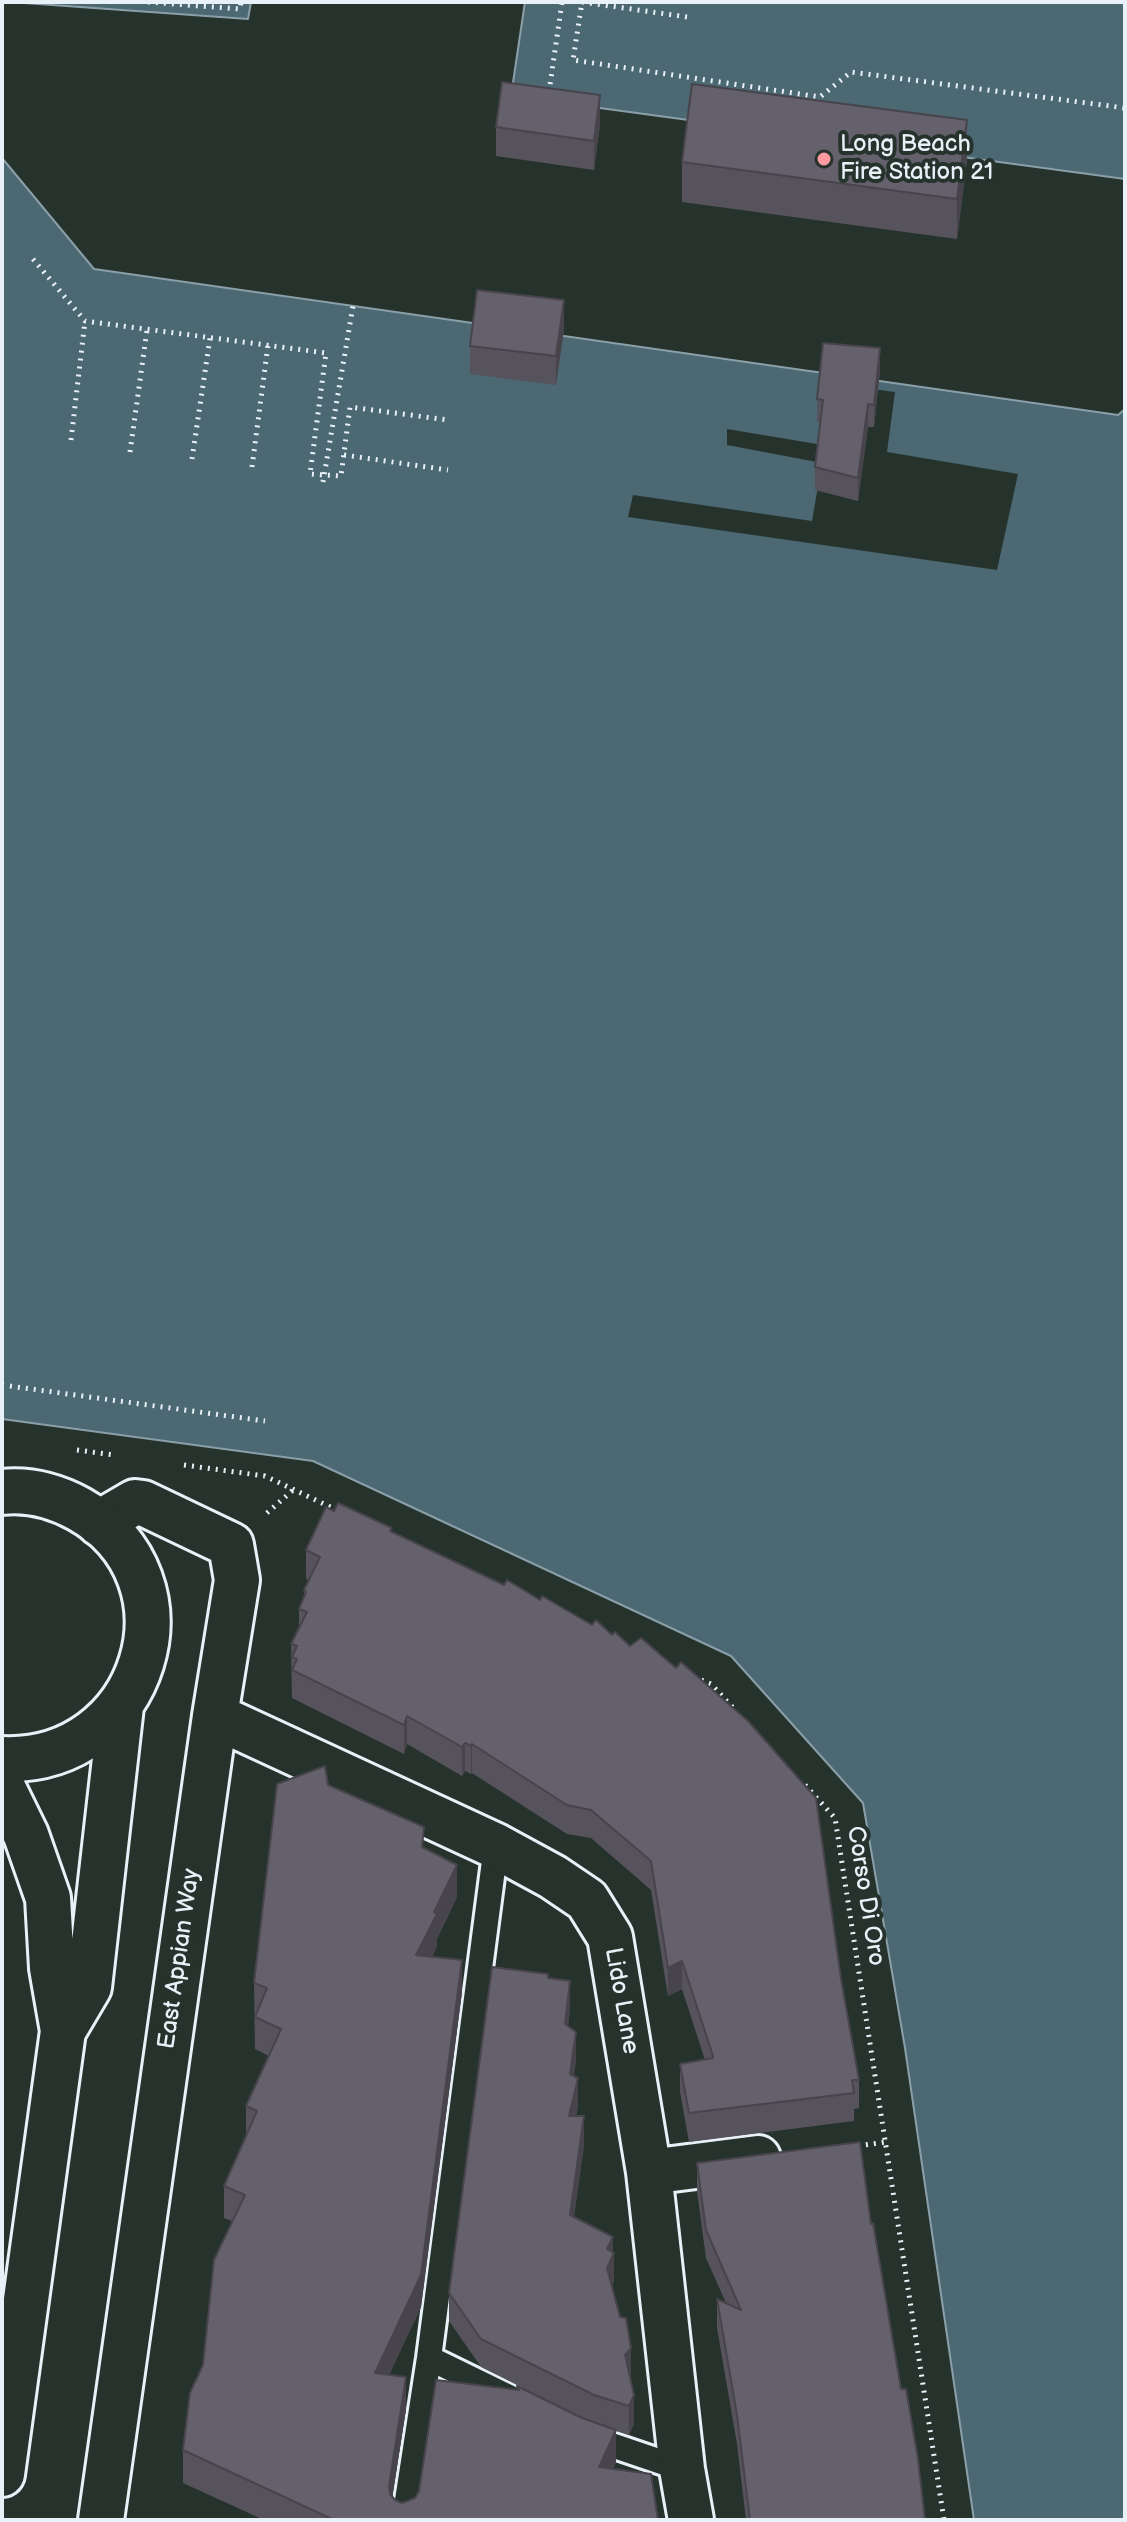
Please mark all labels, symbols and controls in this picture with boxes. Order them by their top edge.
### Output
place label: Long Beach Fire Station 21 [840,131,993,187]
marker: Long Beach Fire Station 21 [815,150,833,168]
street label: Corso Di Oro [840,1824,890,1968]
street label: East Appian Way [153,1867,207,2051]
street label: Lido Lane [597,1945,645,2057]

